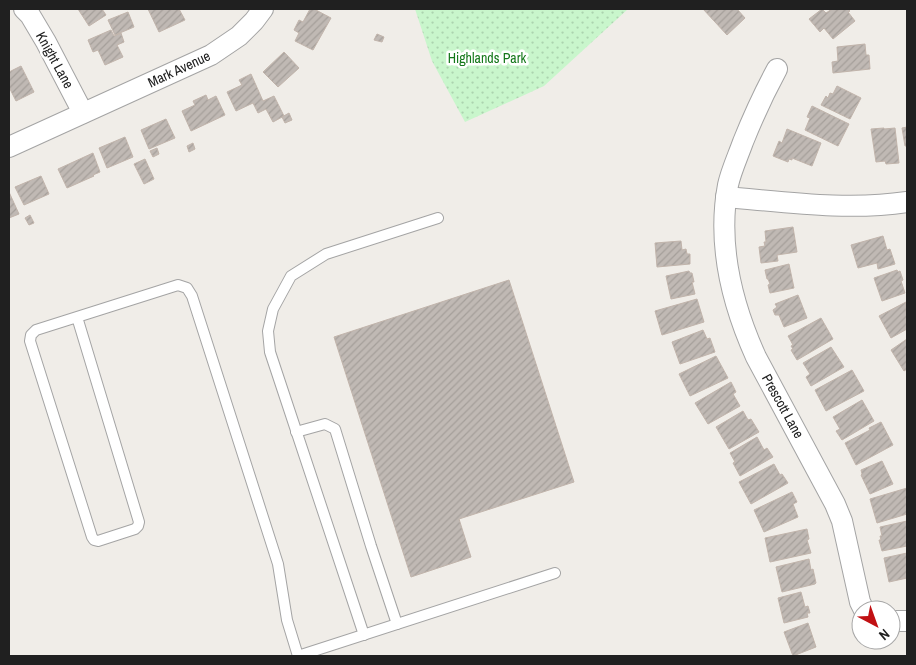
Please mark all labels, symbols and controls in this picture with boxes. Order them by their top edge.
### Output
street label: Knight Lane [32,29,78,91]
street label: Mark Avenue [145,47,213,91]
park label: Highlands Park [448,49,527,67]
street label: Prescott Lane [758,371,808,441]
north arrow [851,600,901,650]
text: N [875,625,894,644]

